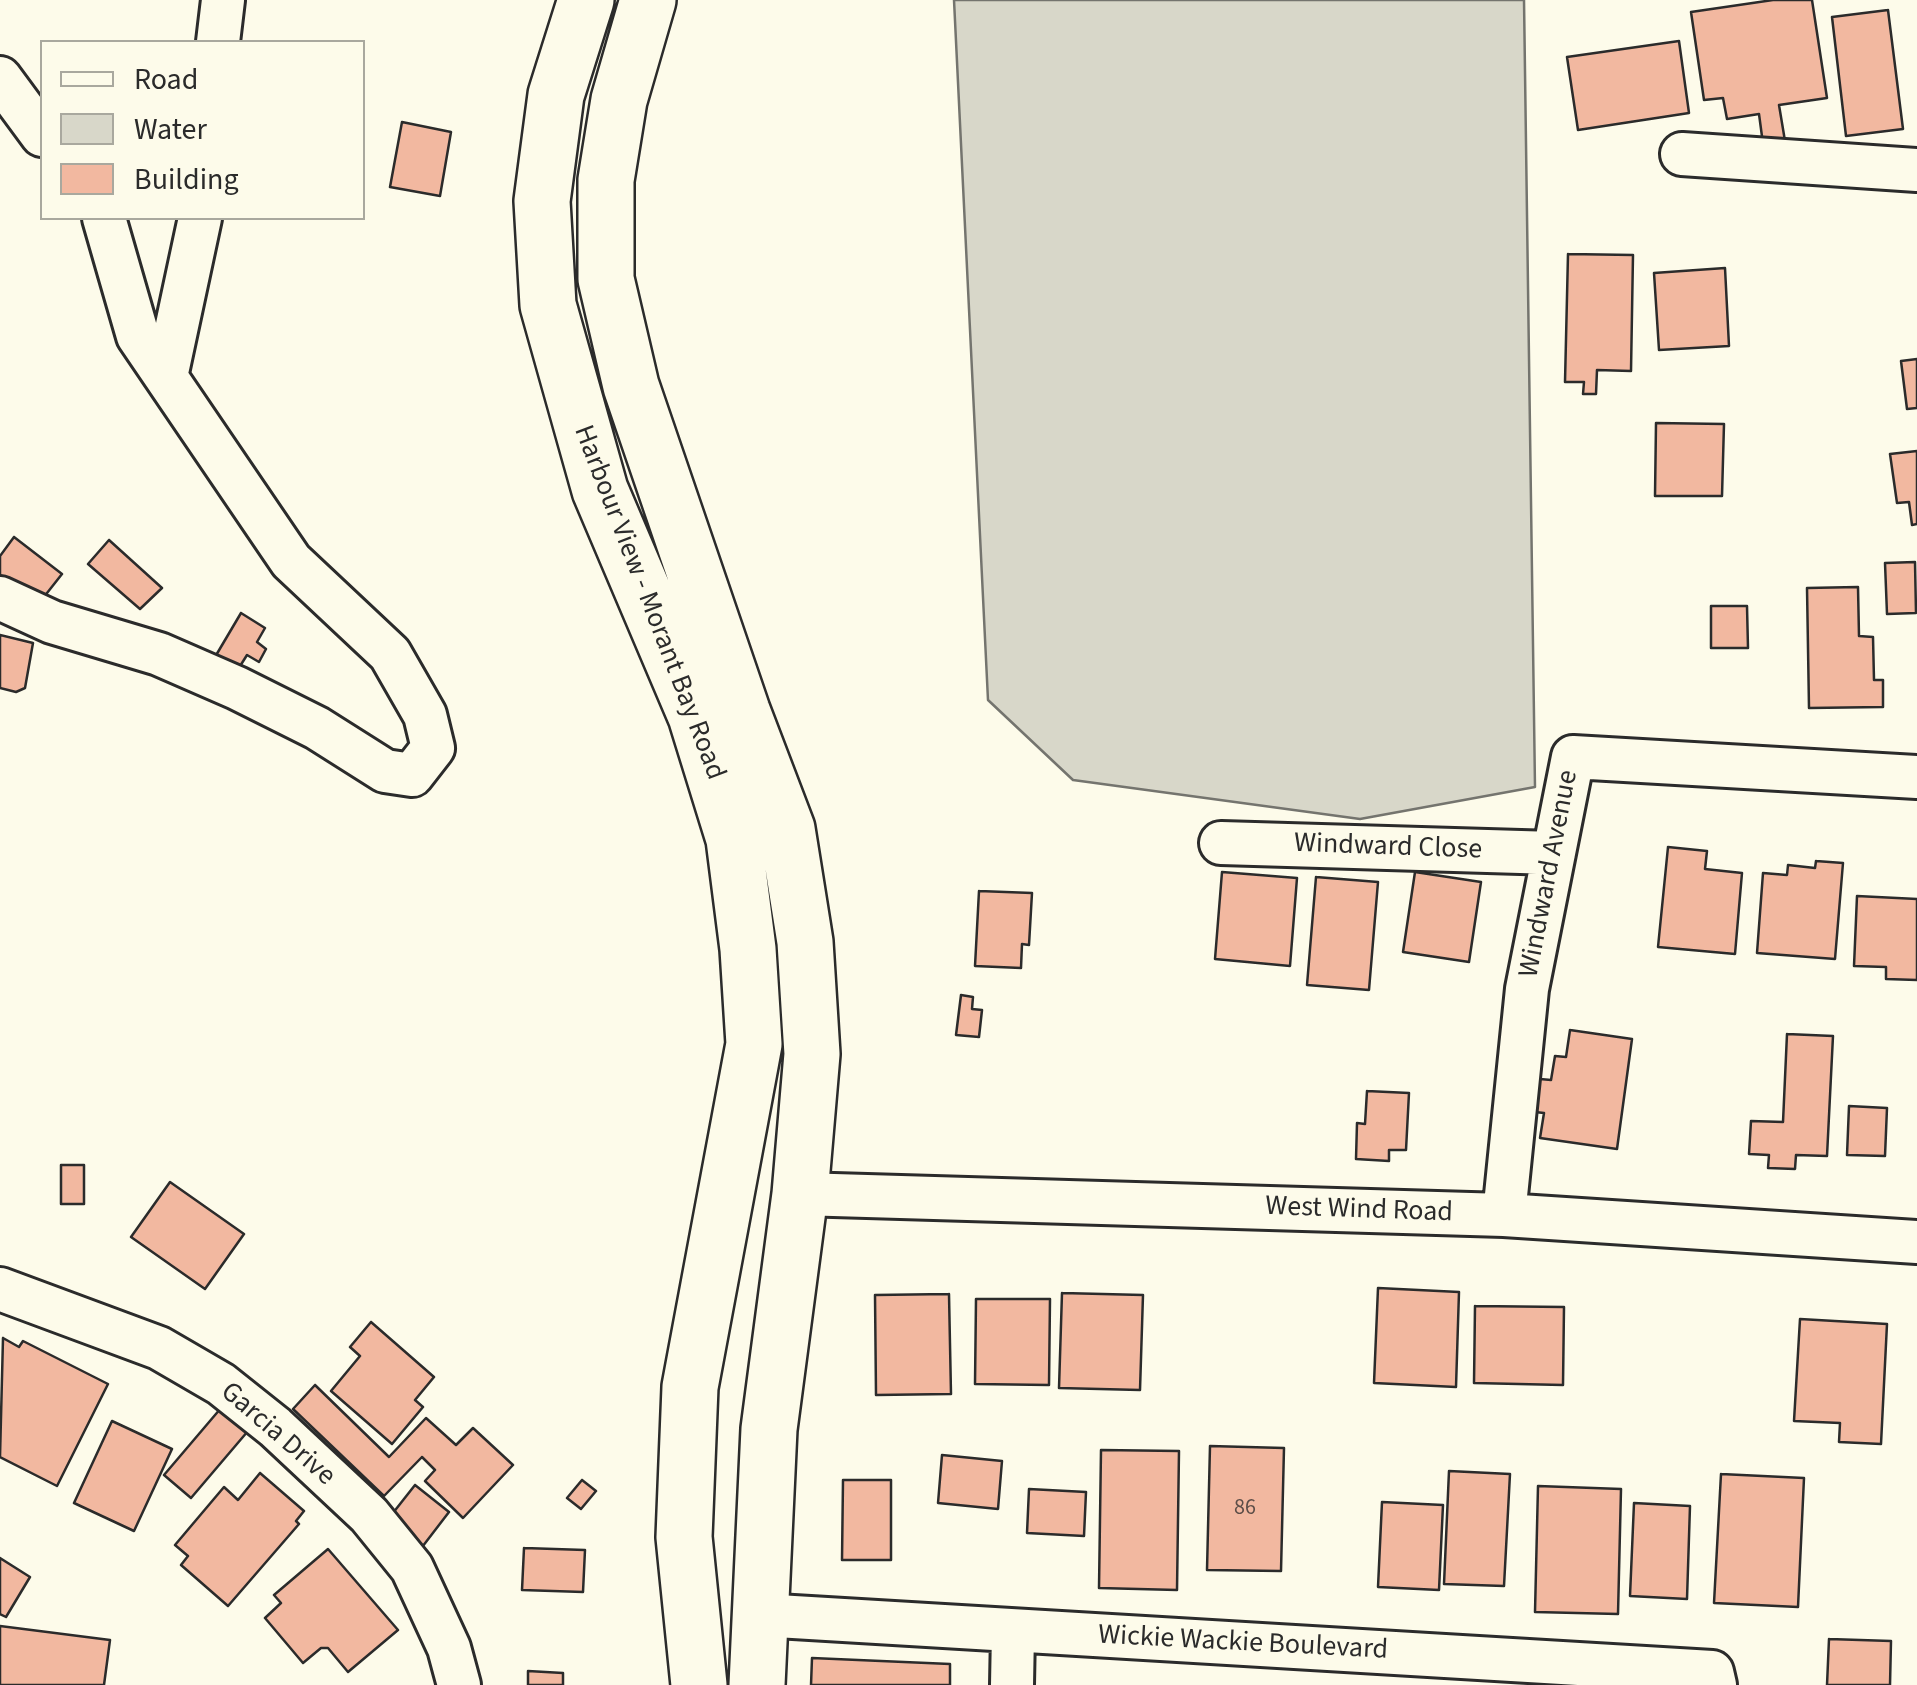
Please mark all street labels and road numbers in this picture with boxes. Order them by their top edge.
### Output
street label: Harbour View - Morant Bay Road [565,421,731,785]
street label: Windward Avenue [1513,767,1587,981]
street label: Windward Close [1293,828,1483,868]
street label: West Wind Road [1265,1191,1453,1231]
street label: Garcia Drive [213,1376,341,1494]
street label: Wickie Wackie Boulevard [1097,1620,1389,1668]

